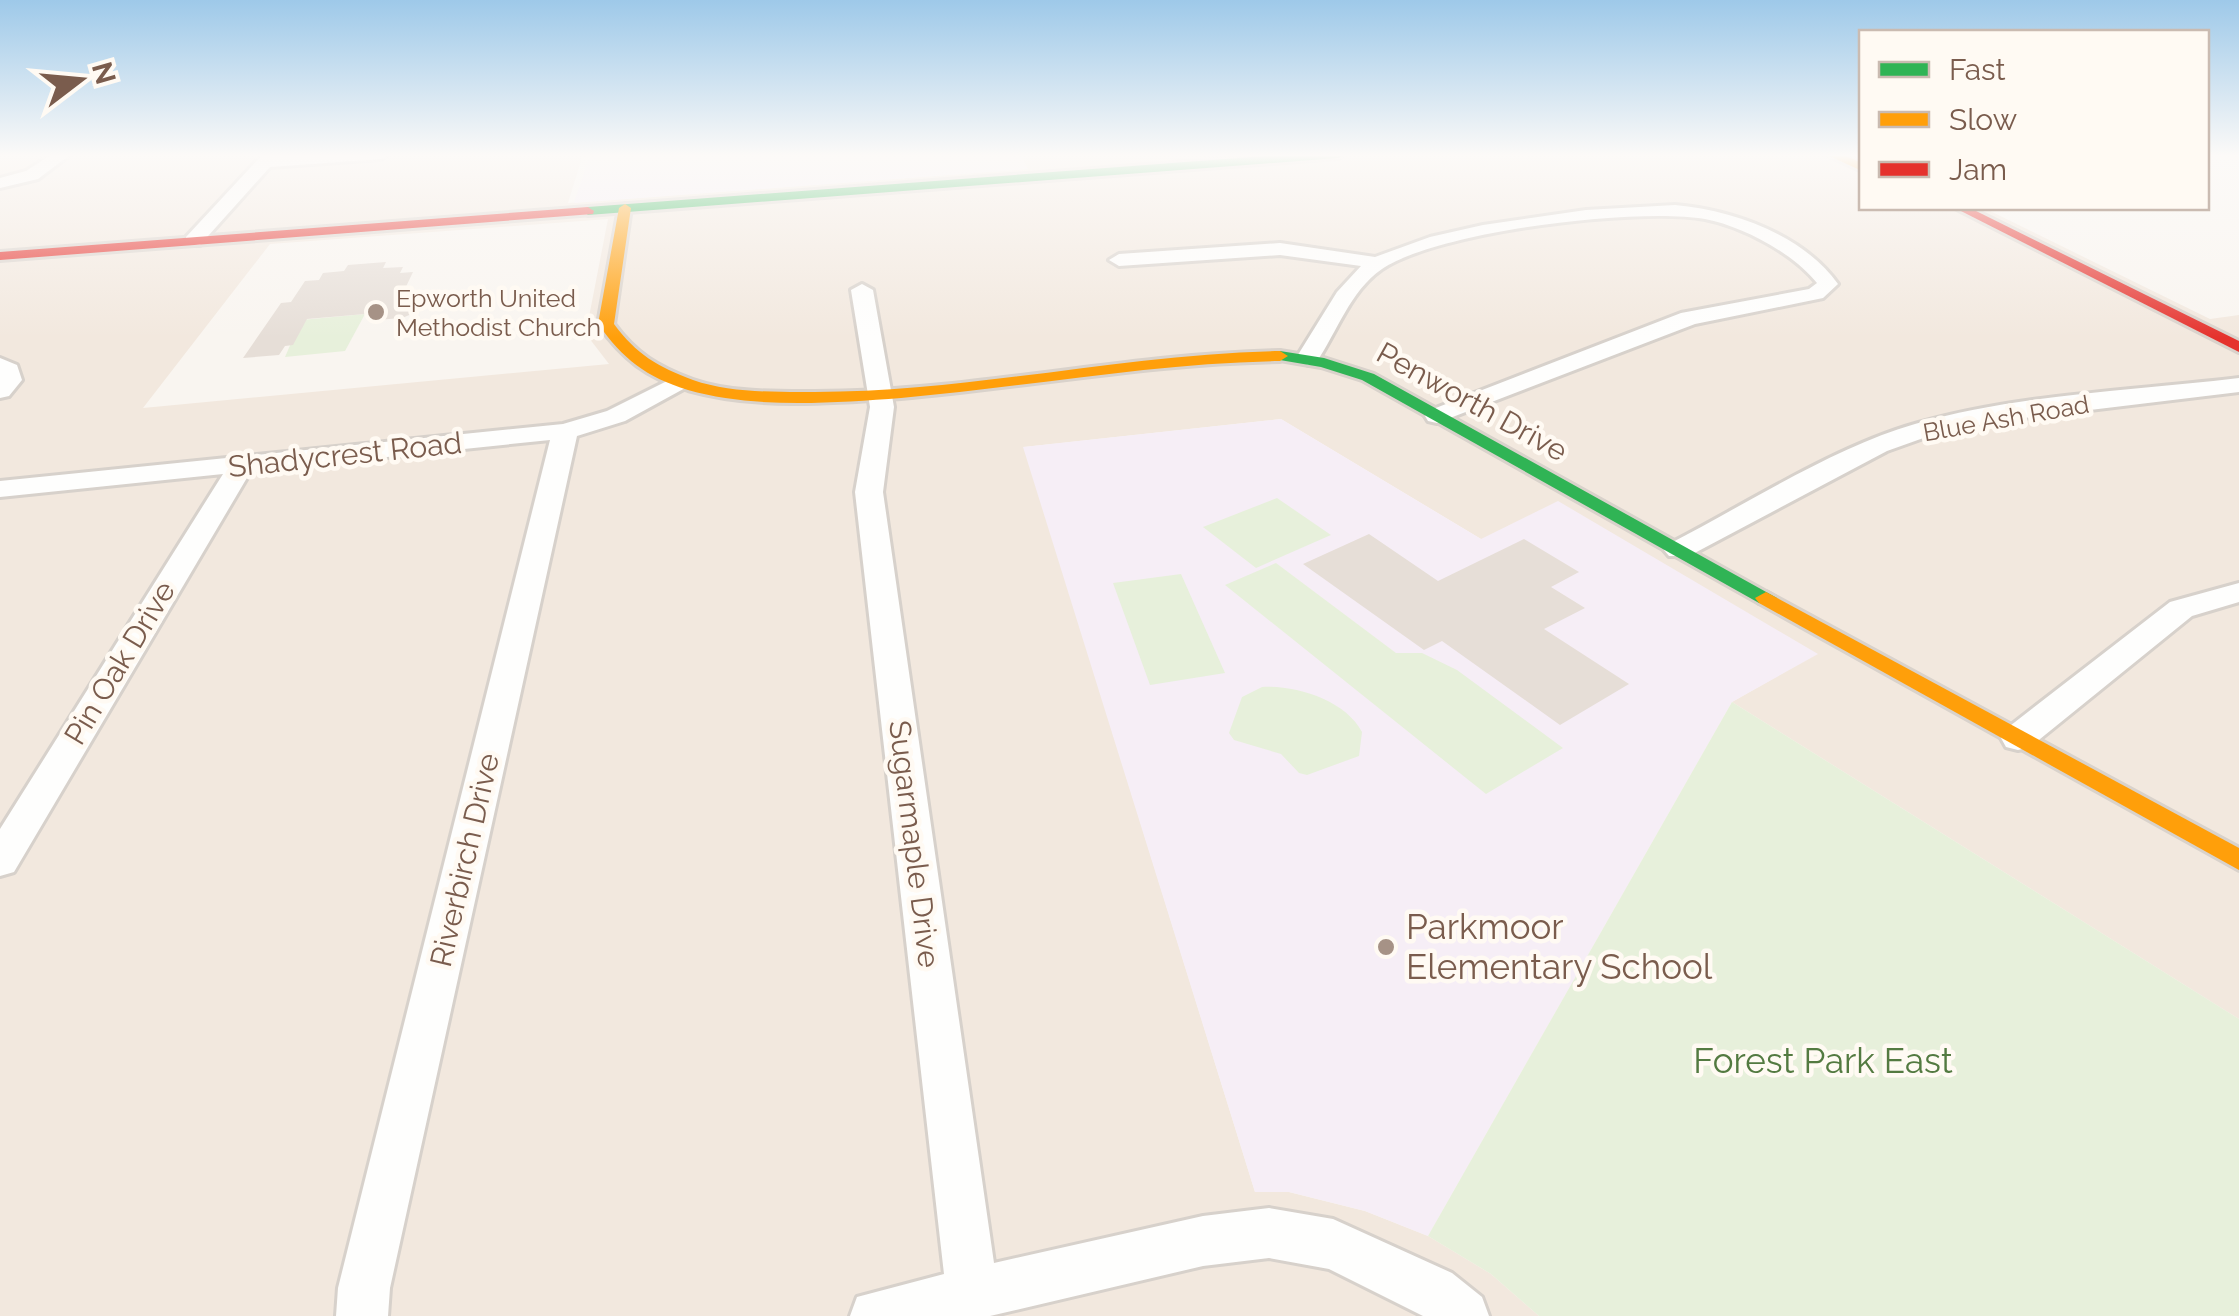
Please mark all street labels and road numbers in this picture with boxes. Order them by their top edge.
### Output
street label: Penworth Drive [1371,335,1574,468]
street label: Blue Ash Road [1921,389,2091,447]
street label: Shadycrest Road [226,425,463,484]
street label: Pin Oak Drive [57,575,182,751]
street label: Sugarmaple Drive [882,718,947,970]
street label: Riverbirch Drive [423,750,506,970]

